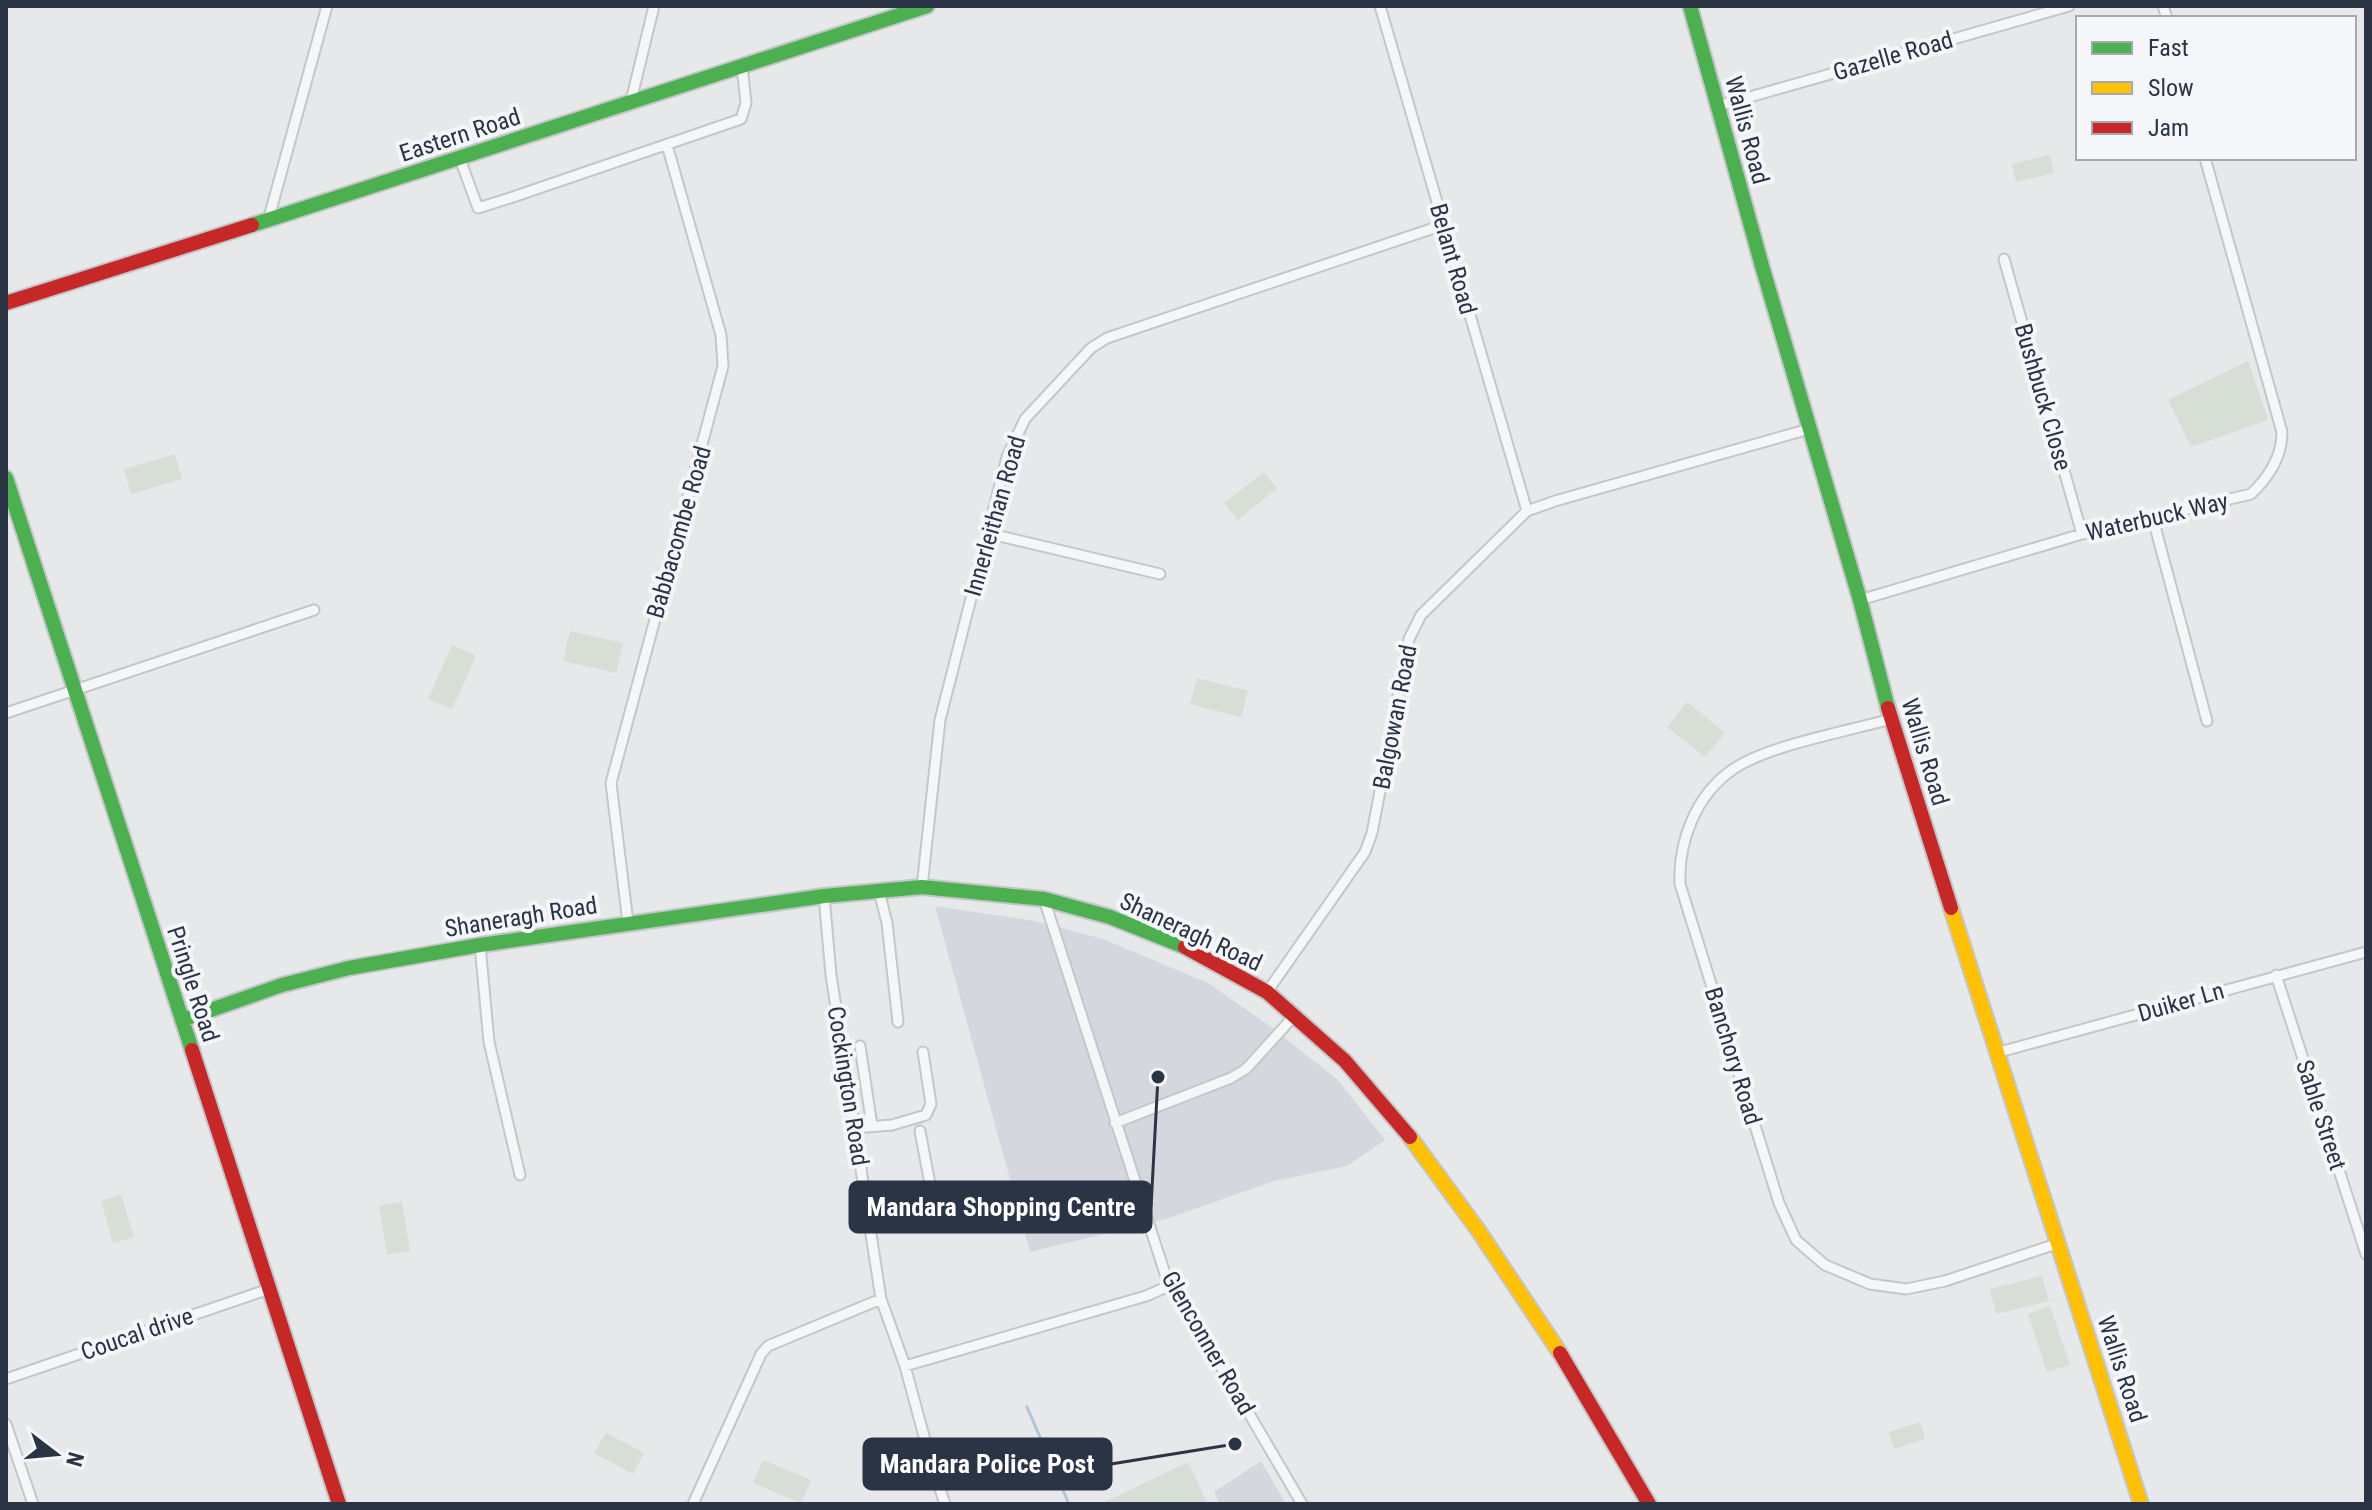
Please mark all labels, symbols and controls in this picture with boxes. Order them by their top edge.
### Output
legend [2076,16,2356,160]
street label: Gazelle Road [1830,26,1956,86]
text: Fast [2148,34,2189,62]
street label: Wallis Road [1719,73,1775,187]
text: Slow [2148,74,2194,102]
street label: Eastern Road [396,102,524,168]
text: Jam [2148,114,2189,142]
street label: Belant Road [1424,200,1482,318]
street label: Bushbuck Close [2009,320,2077,474]
street label: Innerleithan Road [959,433,1031,599]
street label: Babbacombe Road [641,443,717,621]
street label: Waterbuck Way [2083,487,2231,547]
street label: Balgowan Road [1367,642,1423,792]
street label: Wallis Road [1895,695,1955,809]
street label: Shaneragh Road [1115,887,1267,977]
street label: Shaneragh Road [443,891,599,943]
street label: Pringle Road [161,923,225,1045]
street label: Duiker Ln [2135,976,2227,1028]
street label: Banchory Road [1699,984,1767,1128]
street label: Cockington Road [822,1004,874,1168]
street label: Sable Street [2290,1056,2352,1174]
callout: Mandara Shopping Centre [850,1182,1151,1232]
text: Mandara Shopping Centre [866,1192,1136,1222]
street label: Glenconner Road [1156,1266,1260,1420]
street label: Coucal drive [77,1302,197,1366]
street label: Wallis Road [2092,1312,2152,1426]
north arrow [16,1414,96,1494]
callout: Mandara Police Post [864,1439,1111,1489]
text: N [61,1449,89,1469]
text: Mandara Police Post [880,1449,1094,1479]

